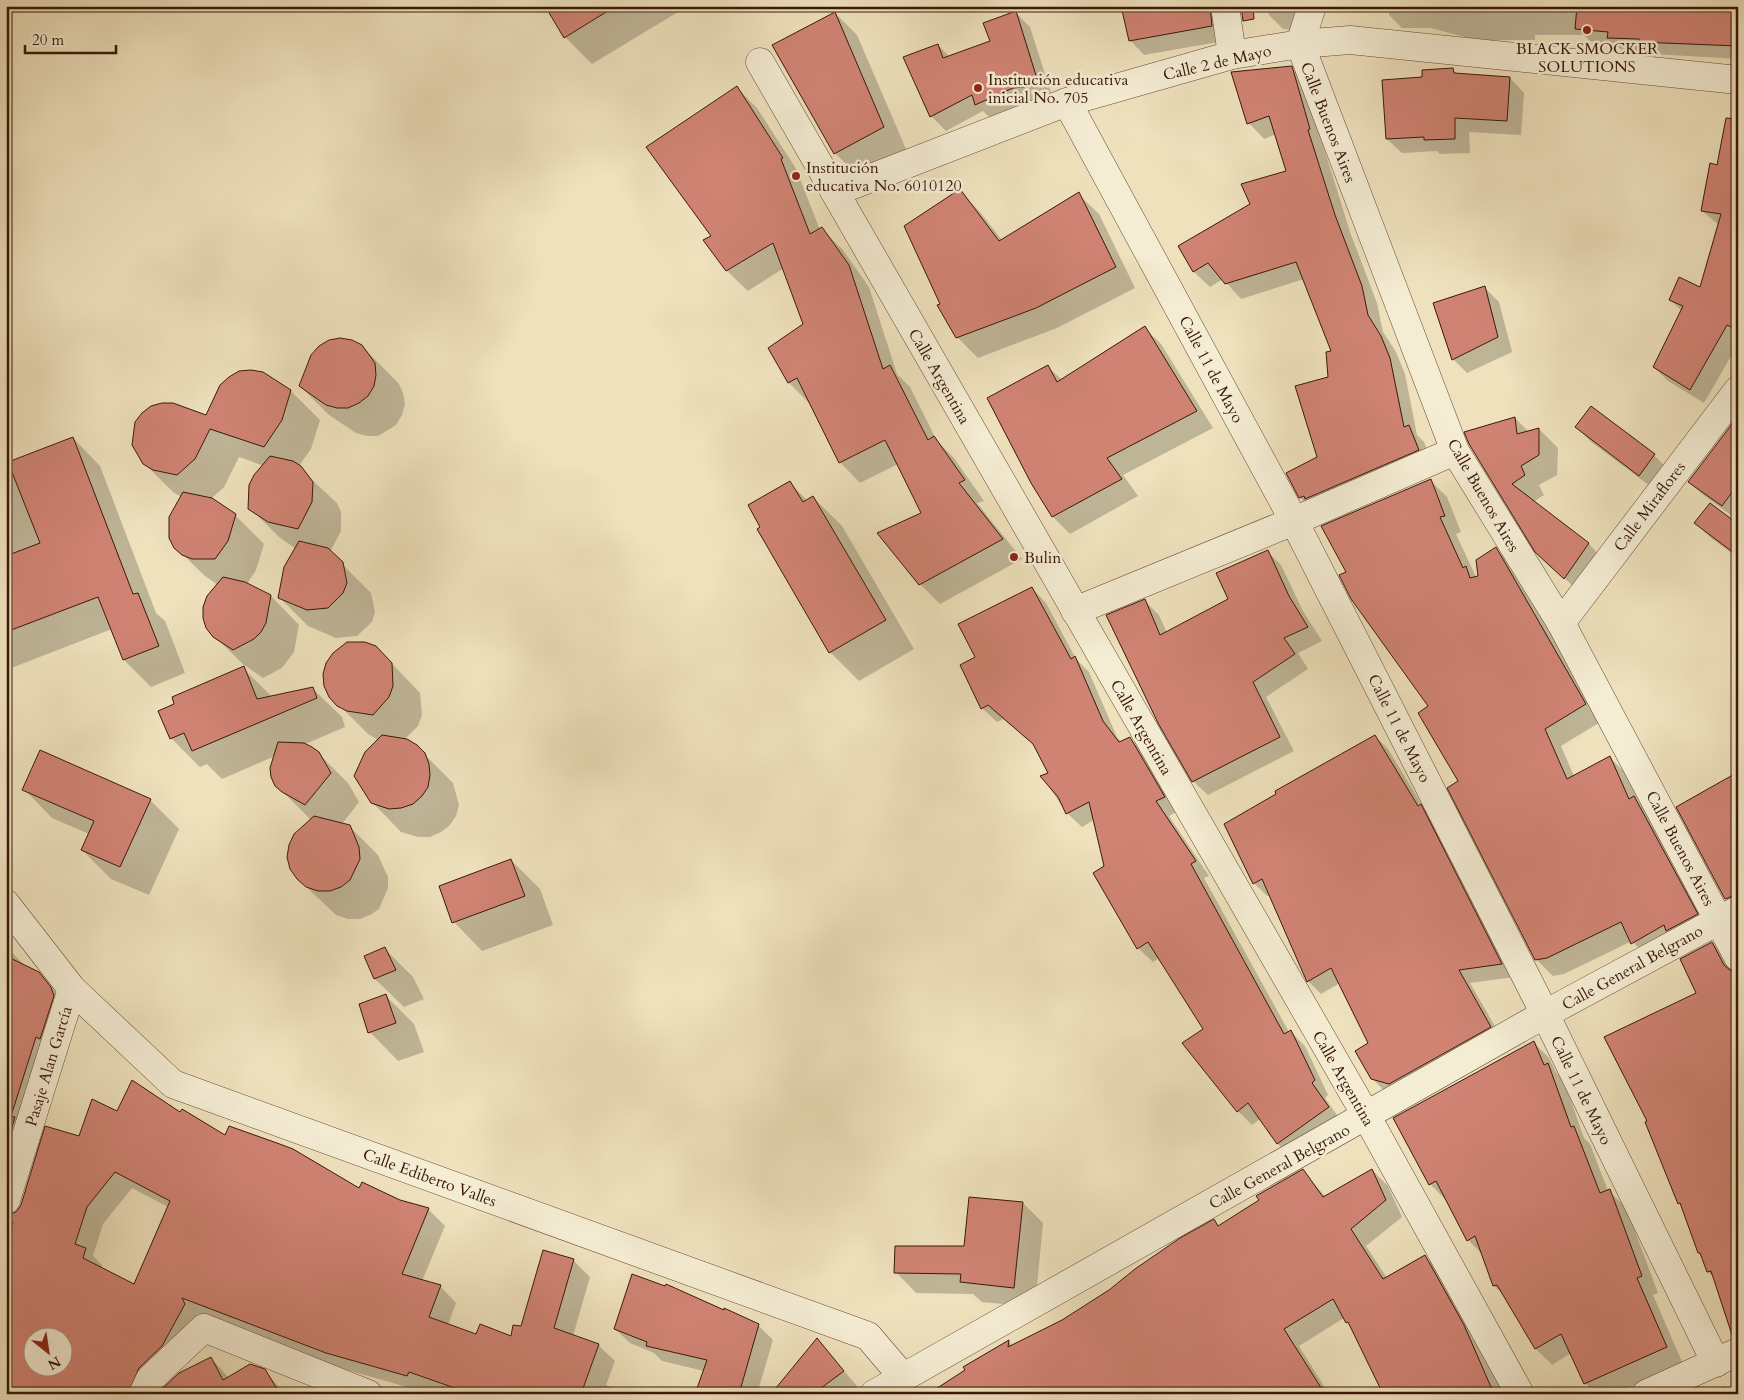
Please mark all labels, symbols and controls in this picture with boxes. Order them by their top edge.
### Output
scale bar [25,22,116,54]
marker: BLACK SMOCKER SOLUTIONS [1581,24,1593,36]
text: 20 m [32,30,64,50]
place label: BLACK SMOCKER SOLUTIONS [1516,38,1658,78]
street label: Calle 2 de Mayo [1161,40,1274,86]
street label: Calle Buenos Aires [1295,59,1361,186]
place label: Institución educativa inicial No. 705 [988,69,1129,109]
marker: Institución educativa inicial No. 705 [972,82,984,94]
place label: Institución educativa No. 6010120 [806,157,962,197]
marker: Institución educativa No. 6010120 [790,170,802,182]
street label: Calle 11 de Mayo [1174,312,1249,427]
street label: Calle Argentina [903,325,975,428]
street label: Calle Buenos Aires [1442,435,1525,556]
street label: Calle Miraflores [1609,457,1691,556]
place label: Bulin [1024,547,1061,569]
marker: Bulin [1008,551,1020,563]
street label: Calle 11 de Mayo [1362,671,1436,787]
street label: Calle Argentina [1105,676,1177,779]
street label: Calle Buenos Aires [1640,787,1720,910]
street label: Calle General Belgrano [1558,920,1707,1016]
street label: Pasaje Alan García [20,1003,78,1129]
street label: Calle Argentina [1307,1027,1379,1130]
street label: Calle 11 de Mayo [1545,1032,1617,1149]
street label: Calle General Belgrano [1205,1119,1354,1215]
street label: Calle Ediberto Valles [360,1144,500,1212]
north arrow [22,1328,72,1378]
text: N [44,1352,64,1374]

